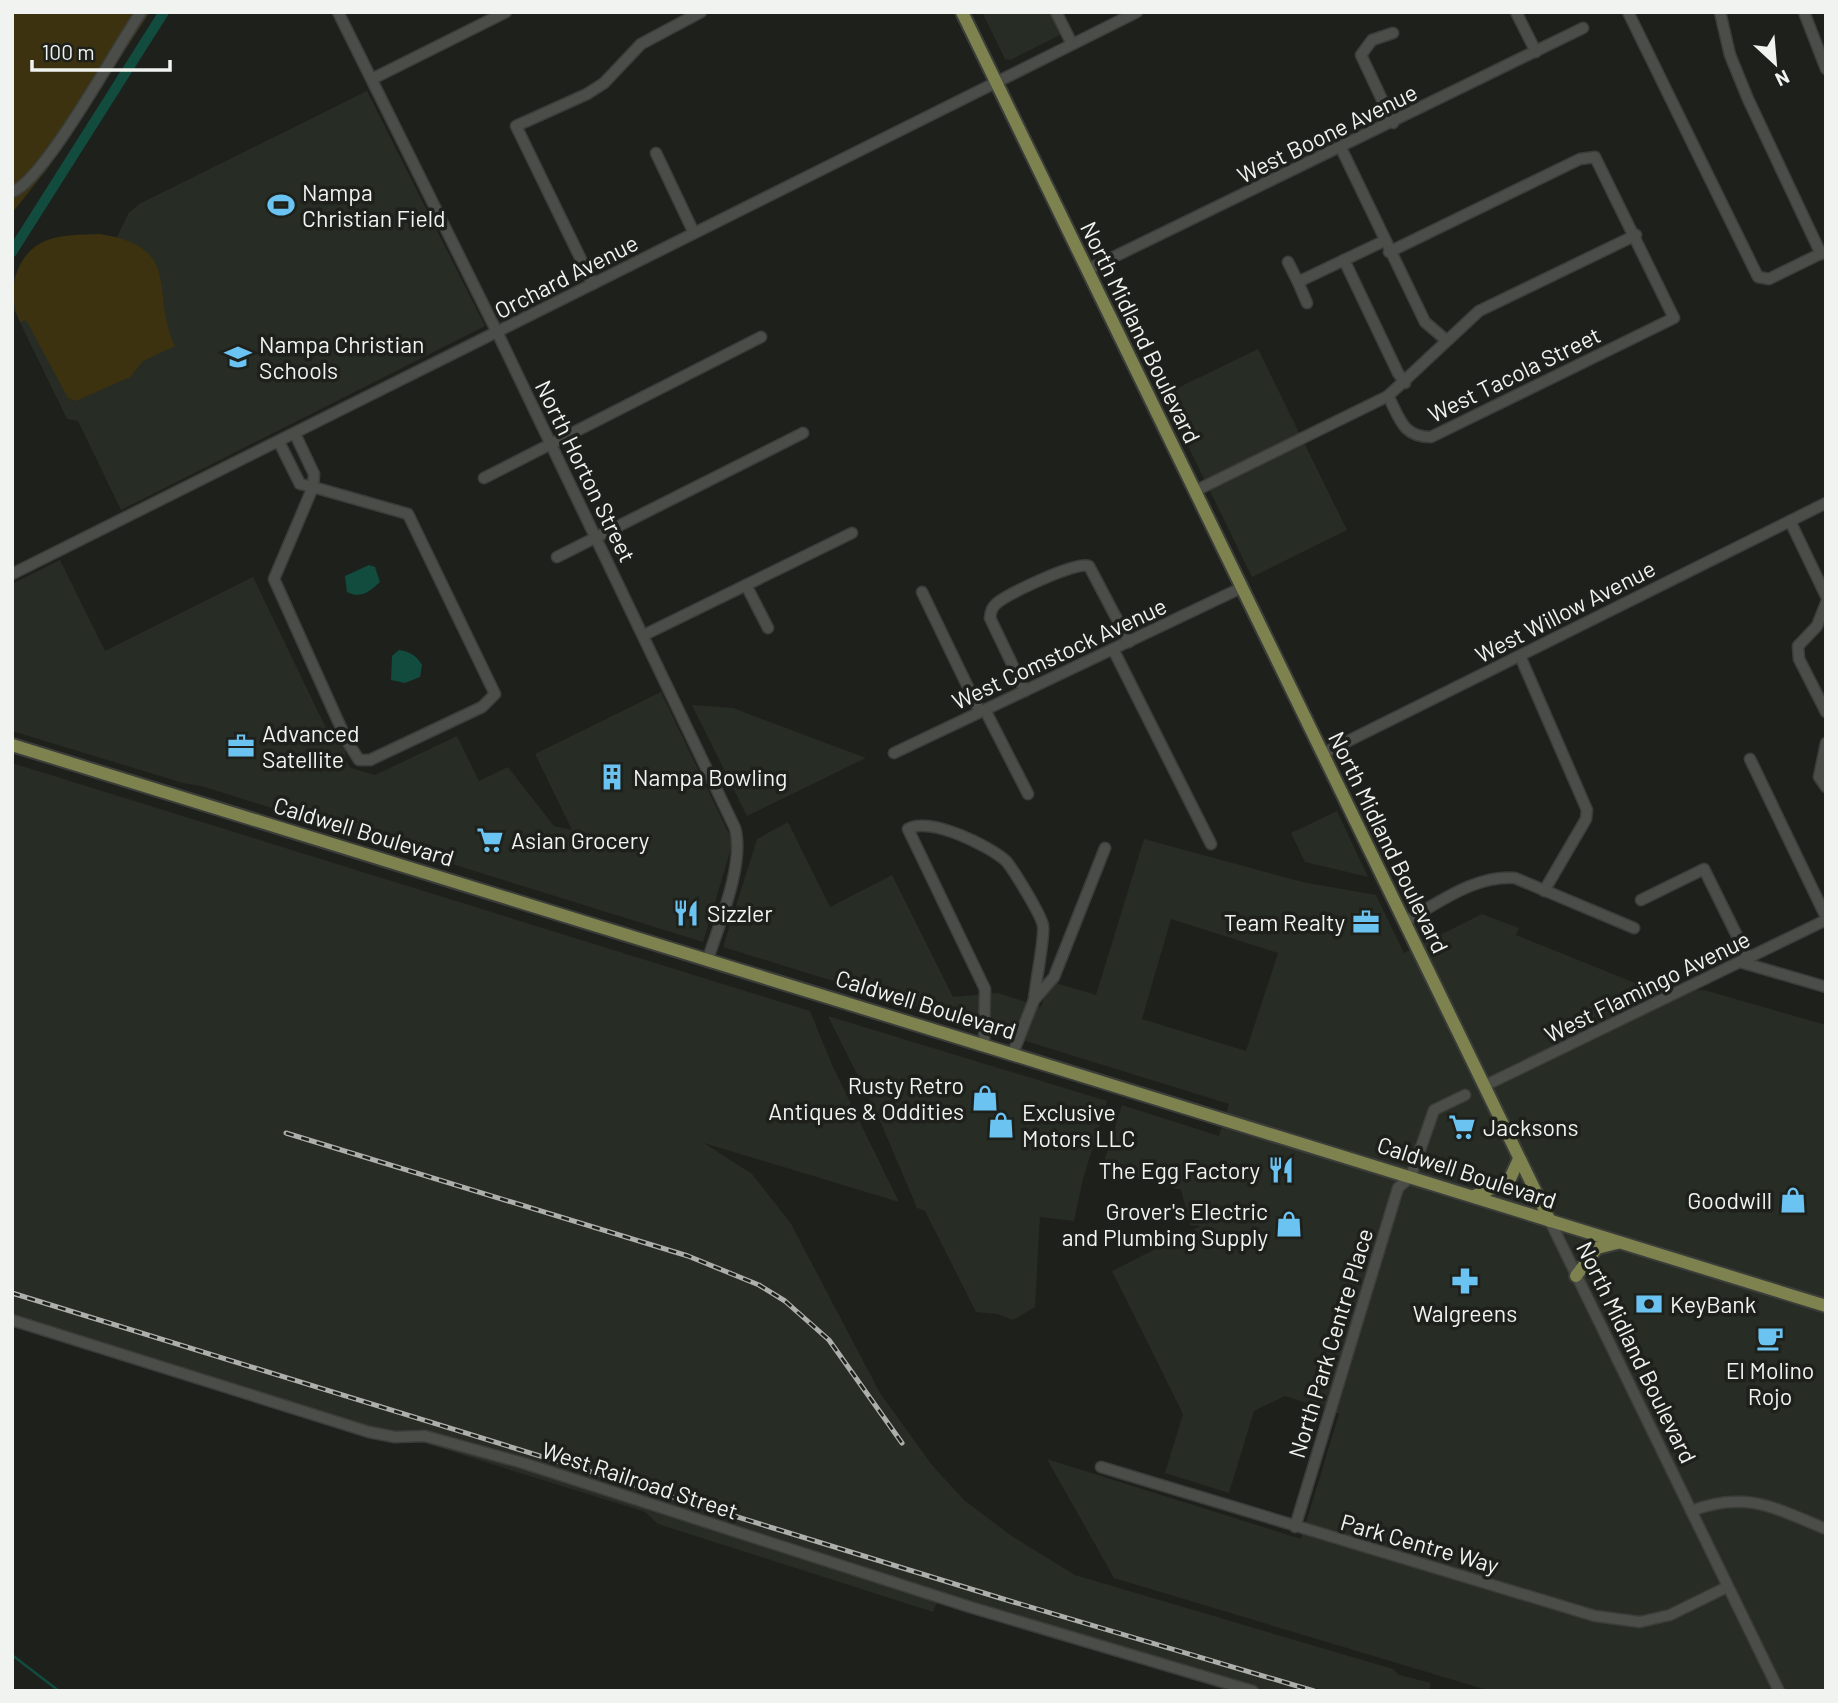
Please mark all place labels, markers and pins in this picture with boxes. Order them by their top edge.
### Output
place label: Nampa Christian Field [302,178,446,232]
sports icon: Nampa Christian Field [266,190,296,220]
place label: Nampa Christian Schools [259,330,424,384]
school or university icon: Nampa Christian Schools [223,342,253,372]
place label: Advanced Satellite [262,719,360,773]
office icon: Advanced Satellite [226,731,256,761]
building icon: Nampa Bowling [597,762,627,792]
place label: Nampa Bowling [633,763,787,791]
supermarket icon: Asian Grocery [475,825,505,855]
place label: Asian Grocery [511,826,650,854]
restaurant icon: Sizzler [671,898,701,928]
place label: Sizzler [707,899,773,927]
office icon: Team Realty [1351,907,1381,937]
place label: Team Realty [1224,908,1345,936]
place label: Rusty Retro Antiques & Oddities [768,1071,964,1125]
shop icon: Rusty Retro Antiques & Oddities [970,1083,1000,1113]
place label: Exclusive Motors LLC [1022,1098,1135,1152]
shop icon: Exclusive Motors LLC [986,1110,1016,1140]
supermarket icon: Jacksons [1447,1112,1477,1142]
place label: Jacksons [1483,1113,1578,1141]
restaurant icon: The Egg Factory [1266,1155,1296,1185]
place label: The Egg Factory [1098,1156,1260,1184]
shop icon: Goodwill [1778,1185,1808,1215]
place label: Goodwill [1687,1186,1772,1214]
place label: Grover's Electric and Plumbing Supply [1062,1197,1268,1251]
shop icon: Grover's Electric and Plumbing Supply [1274,1209,1304,1239]
pharmacy icon: Walgreens [1450,1266,1480,1296]
bank icon: KeyBank [1634,1289,1664,1319]
place label: KeyBank [1670,1290,1756,1318]
place label: Walgreens [1413,1299,1517,1327]
cafe icon: El Molino Rojo [1755,1323,1785,1353]
place label: El Molino Rojo [1726,1356,1814,1410]

